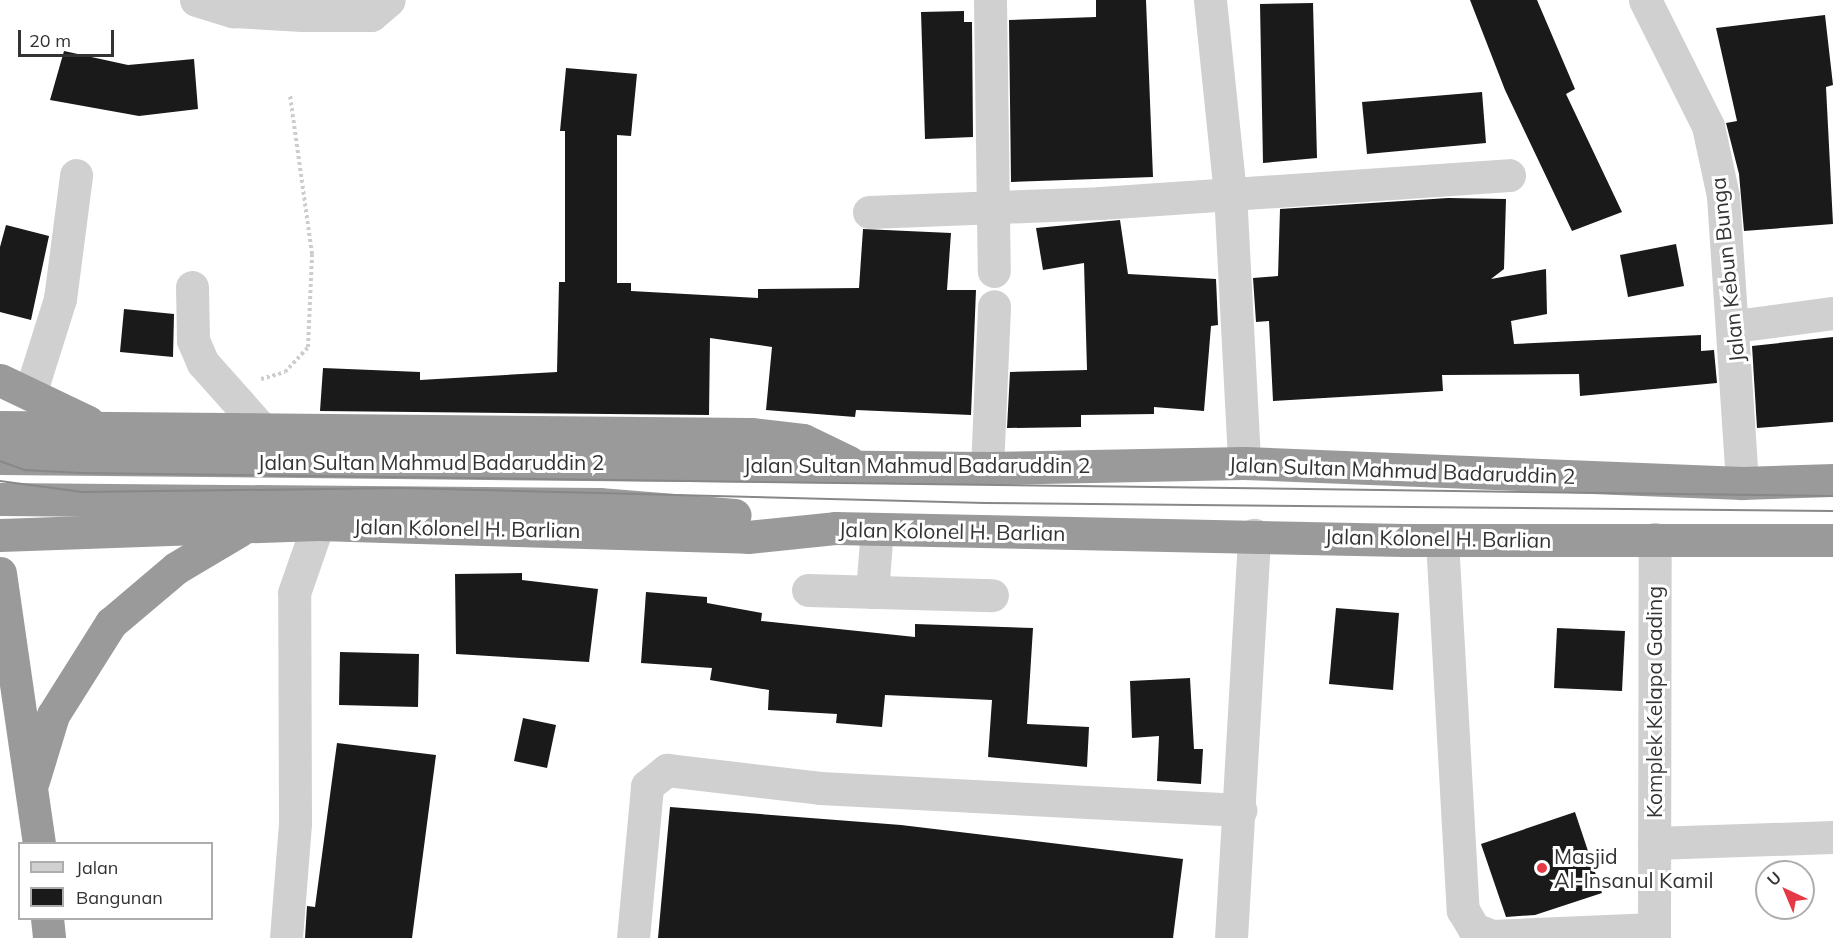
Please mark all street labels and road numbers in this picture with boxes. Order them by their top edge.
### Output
street label: Jalan Kebun Bunga [1705,176,1749,364]
street label: Jalan Sultan Mahmud Badaruddin 2 [258,449,604,475]
street label: Jalan Sultan Mahmud Badaruddin 2 [1228,451,1576,489]
street label: Jalan Sultan Mahmud Badaruddin 2 [744,452,1090,478]
street label: Jalan Kolonel H. Barlian [353,513,581,543]
street label: Jalan Kolonel H. Barlian [838,516,1066,546]
street label: Jalan Kolonel H. Barlian [1324,523,1552,553]
street label: Komplek Kelapa Gading [1641,586,1667,818]

